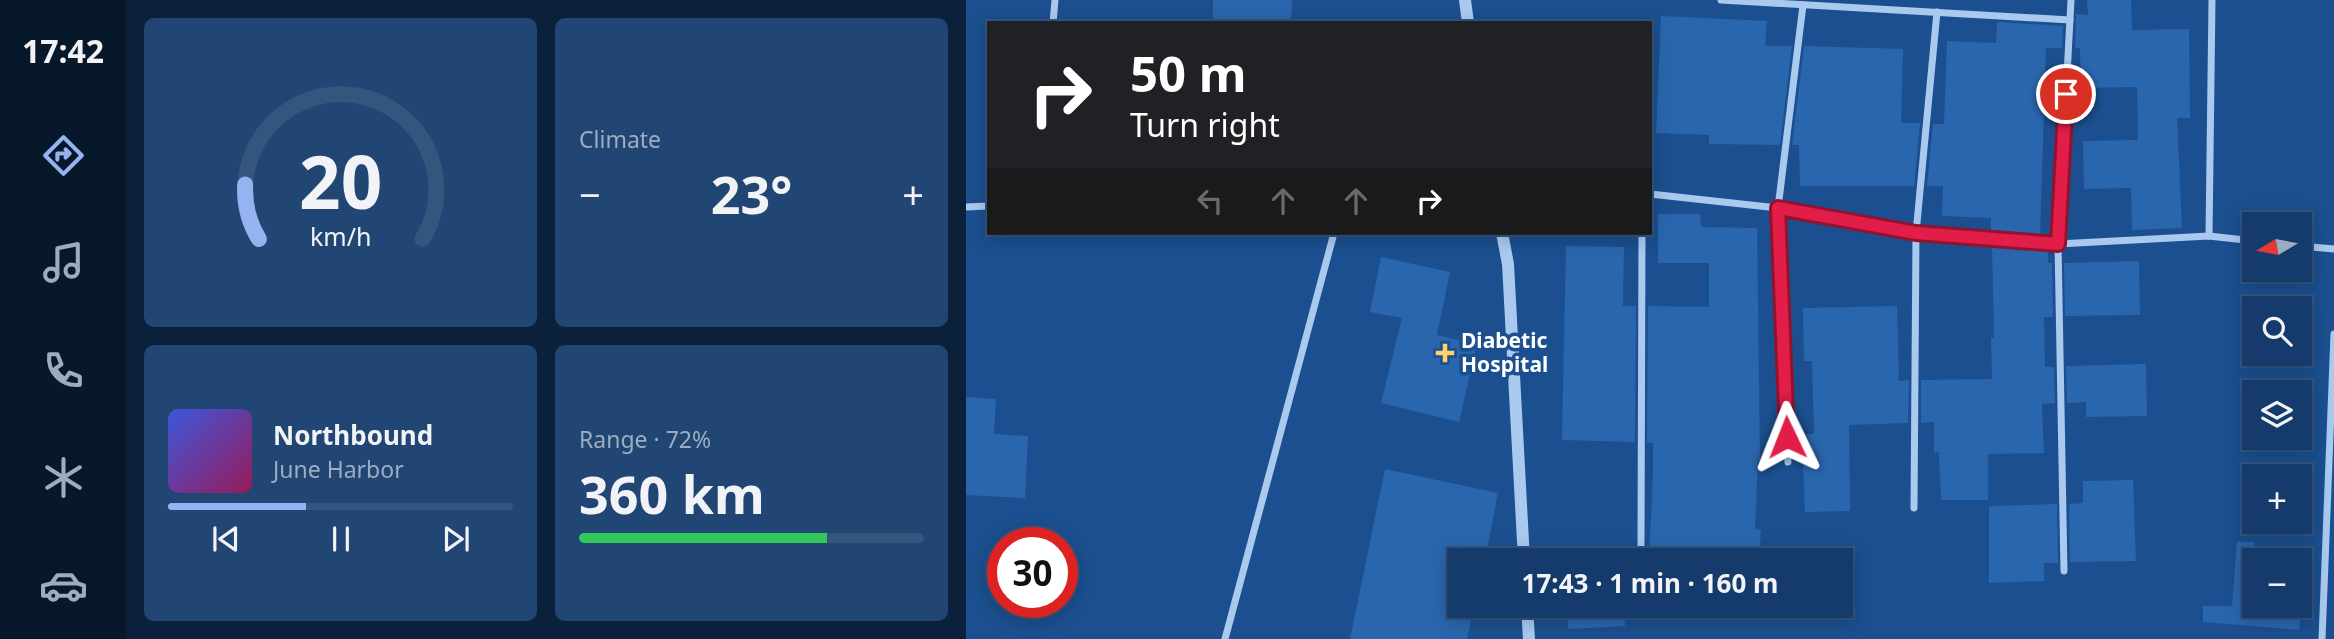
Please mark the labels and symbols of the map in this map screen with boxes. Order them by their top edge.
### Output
pin [2036,64,2096,124]
north arrow [2242,212,2312,282]
place label: Diabetic Hospital [1461,326,1548,378]
marker: Diabetic Hospital [1435,343,1455,363]
position arrow [1750,400,1824,474]
speed limit sign: 30 [987,527,1078,618]

